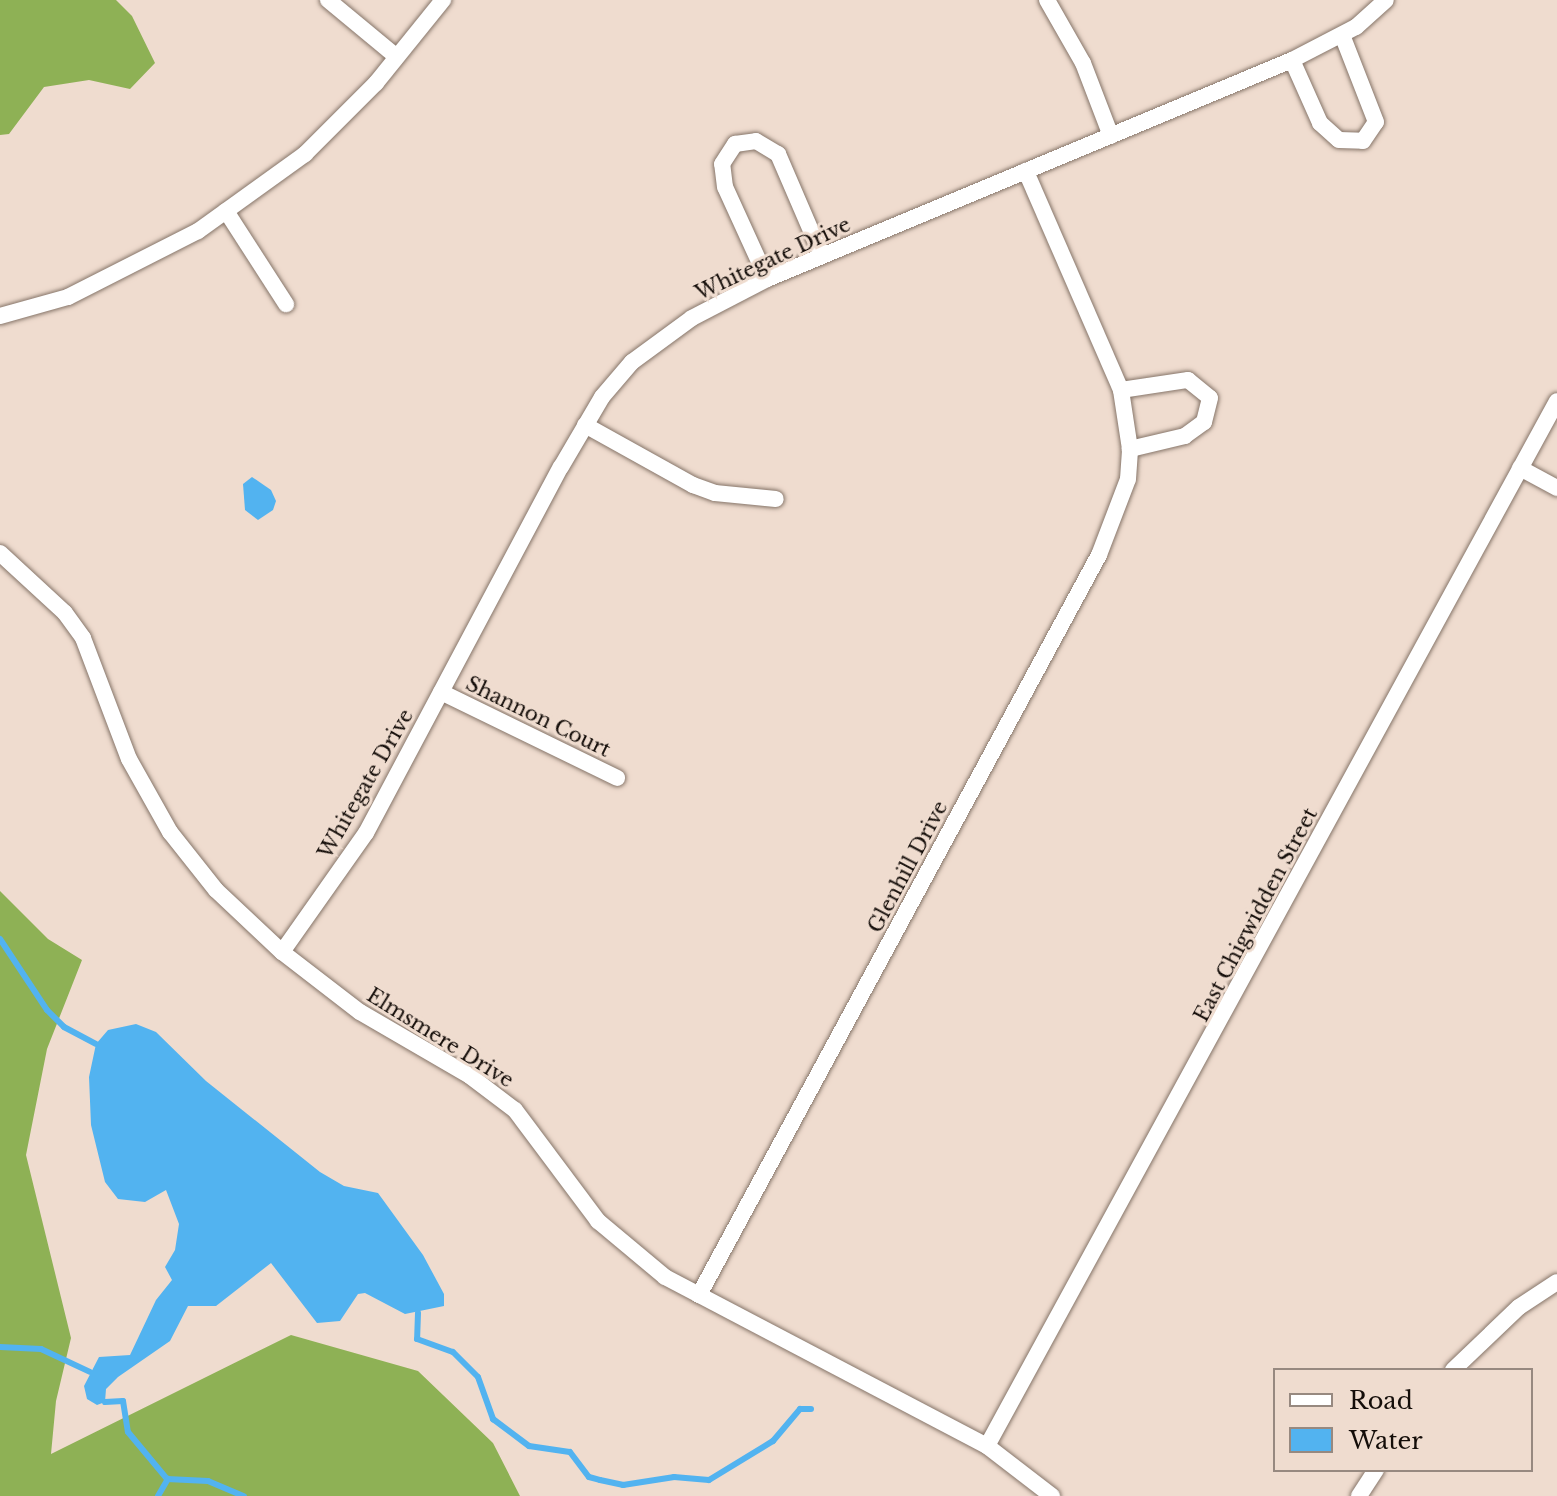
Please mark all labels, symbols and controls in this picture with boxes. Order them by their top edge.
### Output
street label: Whitegate Drive [692,213,854,305]
street label: Shannon Court [462,672,614,762]
street label: Whitegate Drive [313,705,419,863]
street label: Glenhill Drive [863,797,953,937]
street label: East Chigwidden Street [1189,804,1323,1026]
street label: Elmsmere Drive [362,983,518,1093]
legend [1273,1368,1533,1472]
text: Road [1349,1386,1413,1415]
text: Water [1349,1426,1423,1455]

